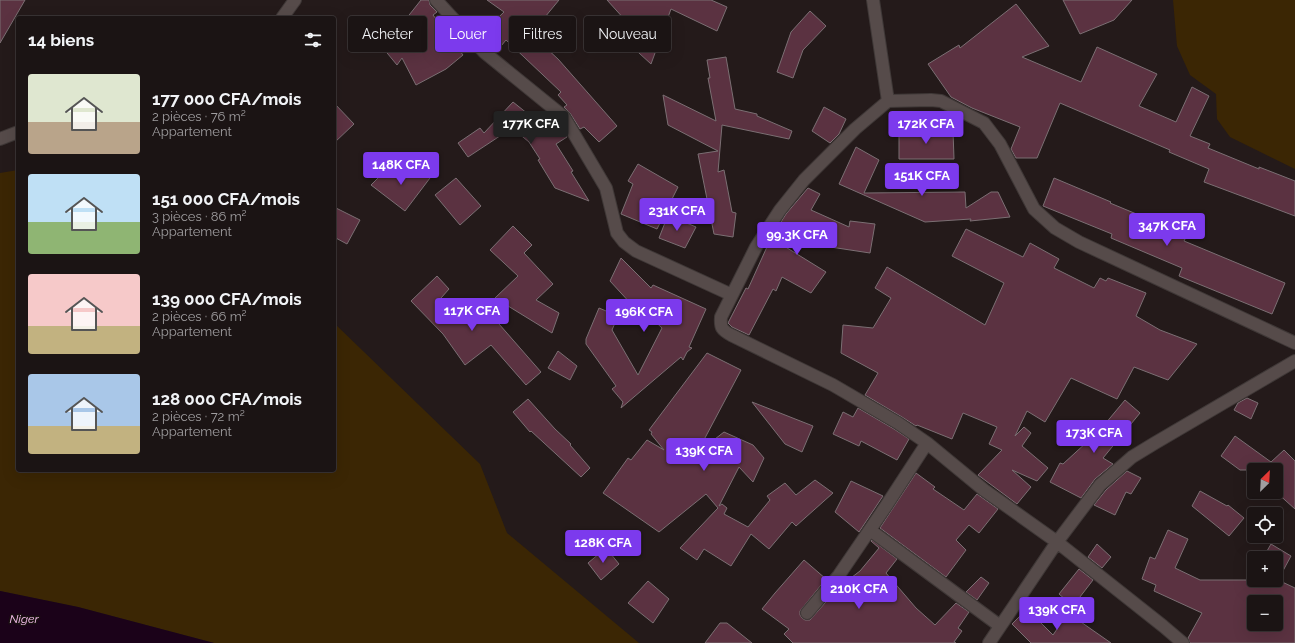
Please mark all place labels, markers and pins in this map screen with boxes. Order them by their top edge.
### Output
pin: 177K CFA [490,111,572,145]
pin: 172K CFA [885,111,967,145]
pin: 148K CFA [360,152,442,186]
pin: 151K CFA [881,163,963,197]
pin: 231K CFA [636,198,718,232]
pin: 347K CFA [1126,213,1208,247]
pin: 99.3K CFA [751,222,843,256]
pin: 117K CFA [431,298,513,332]
pin: 196K CFA [603,299,685,333]
pin: 173K CFA [1053,420,1135,454]
pin: 139K CFA [663,438,745,472]
pin: 128K CFA [562,530,644,564]
pin: 210K CFA [818,576,900,610]
pin: 139K CFA [1016,597,1098,631]

